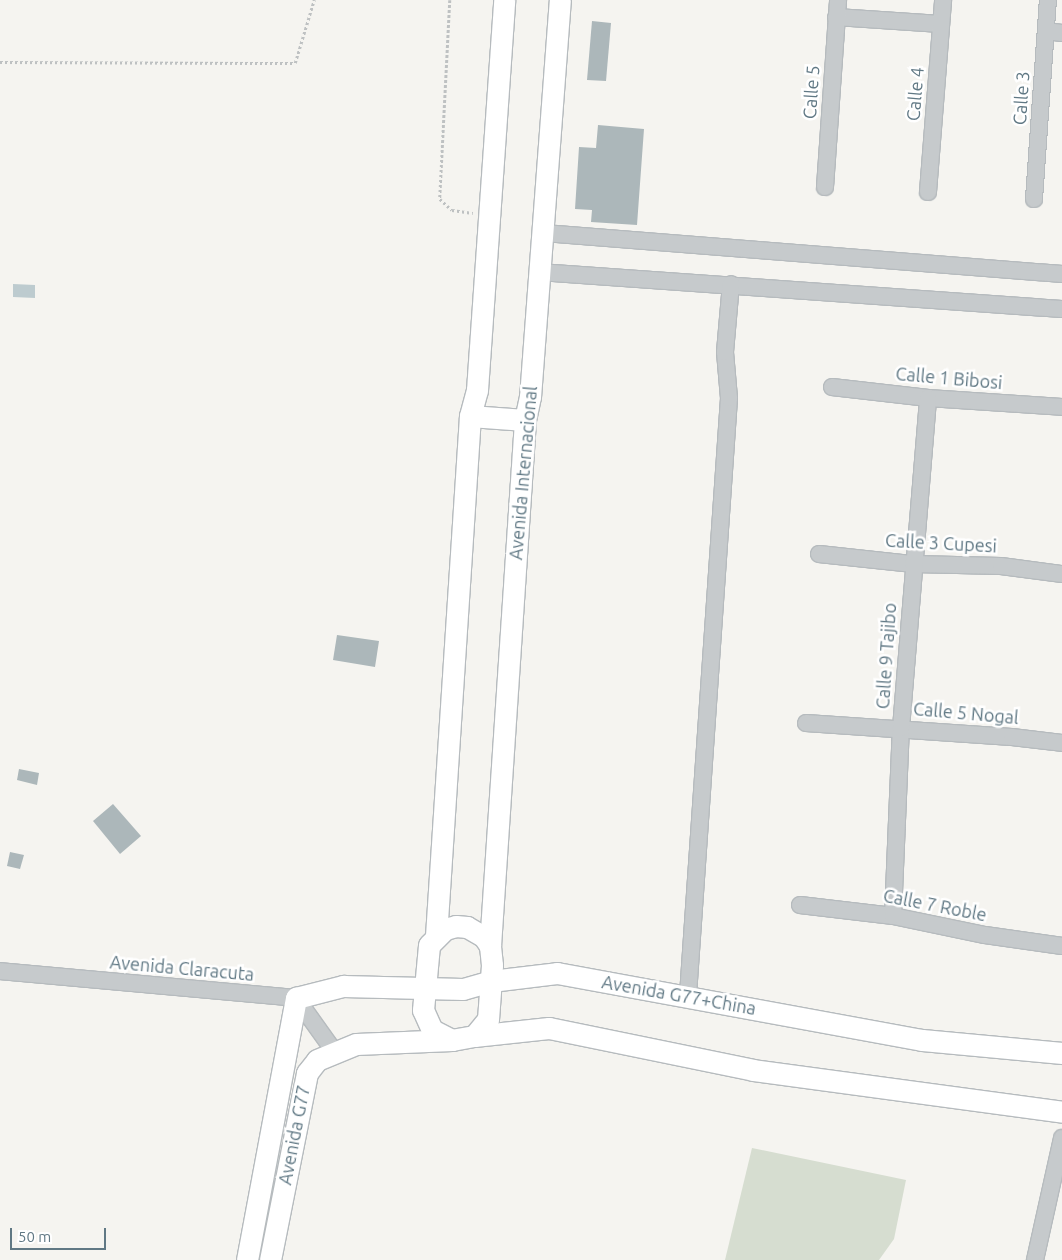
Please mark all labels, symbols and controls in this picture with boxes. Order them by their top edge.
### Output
street label: Calle 5 [798,64,824,120]
street label: Calle 4 [902,66,928,122]
street label: Calle 3 [1008,70,1034,126]
street label: Calle 1 Bibosi [895,363,1003,393]
street label: Avenida Internacional [505,385,541,561]
street label: Calle 3 Cupesi [885,529,997,557]
street label: Calle 9 Tajibo [872,602,900,710]
street label: Calle 5 Nogal [912,698,1020,728]
street label: Calle 7 Roble [881,884,989,926]
street label: Avenida Claracuta [109,951,255,985]
street label: Avenida G77+China [600,971,758,1019]
street label: Avenida G77 [274,1083,314,1187]
scale bar [12,1218,109,1250]
text: 50 m [18,1228,51,1245]

